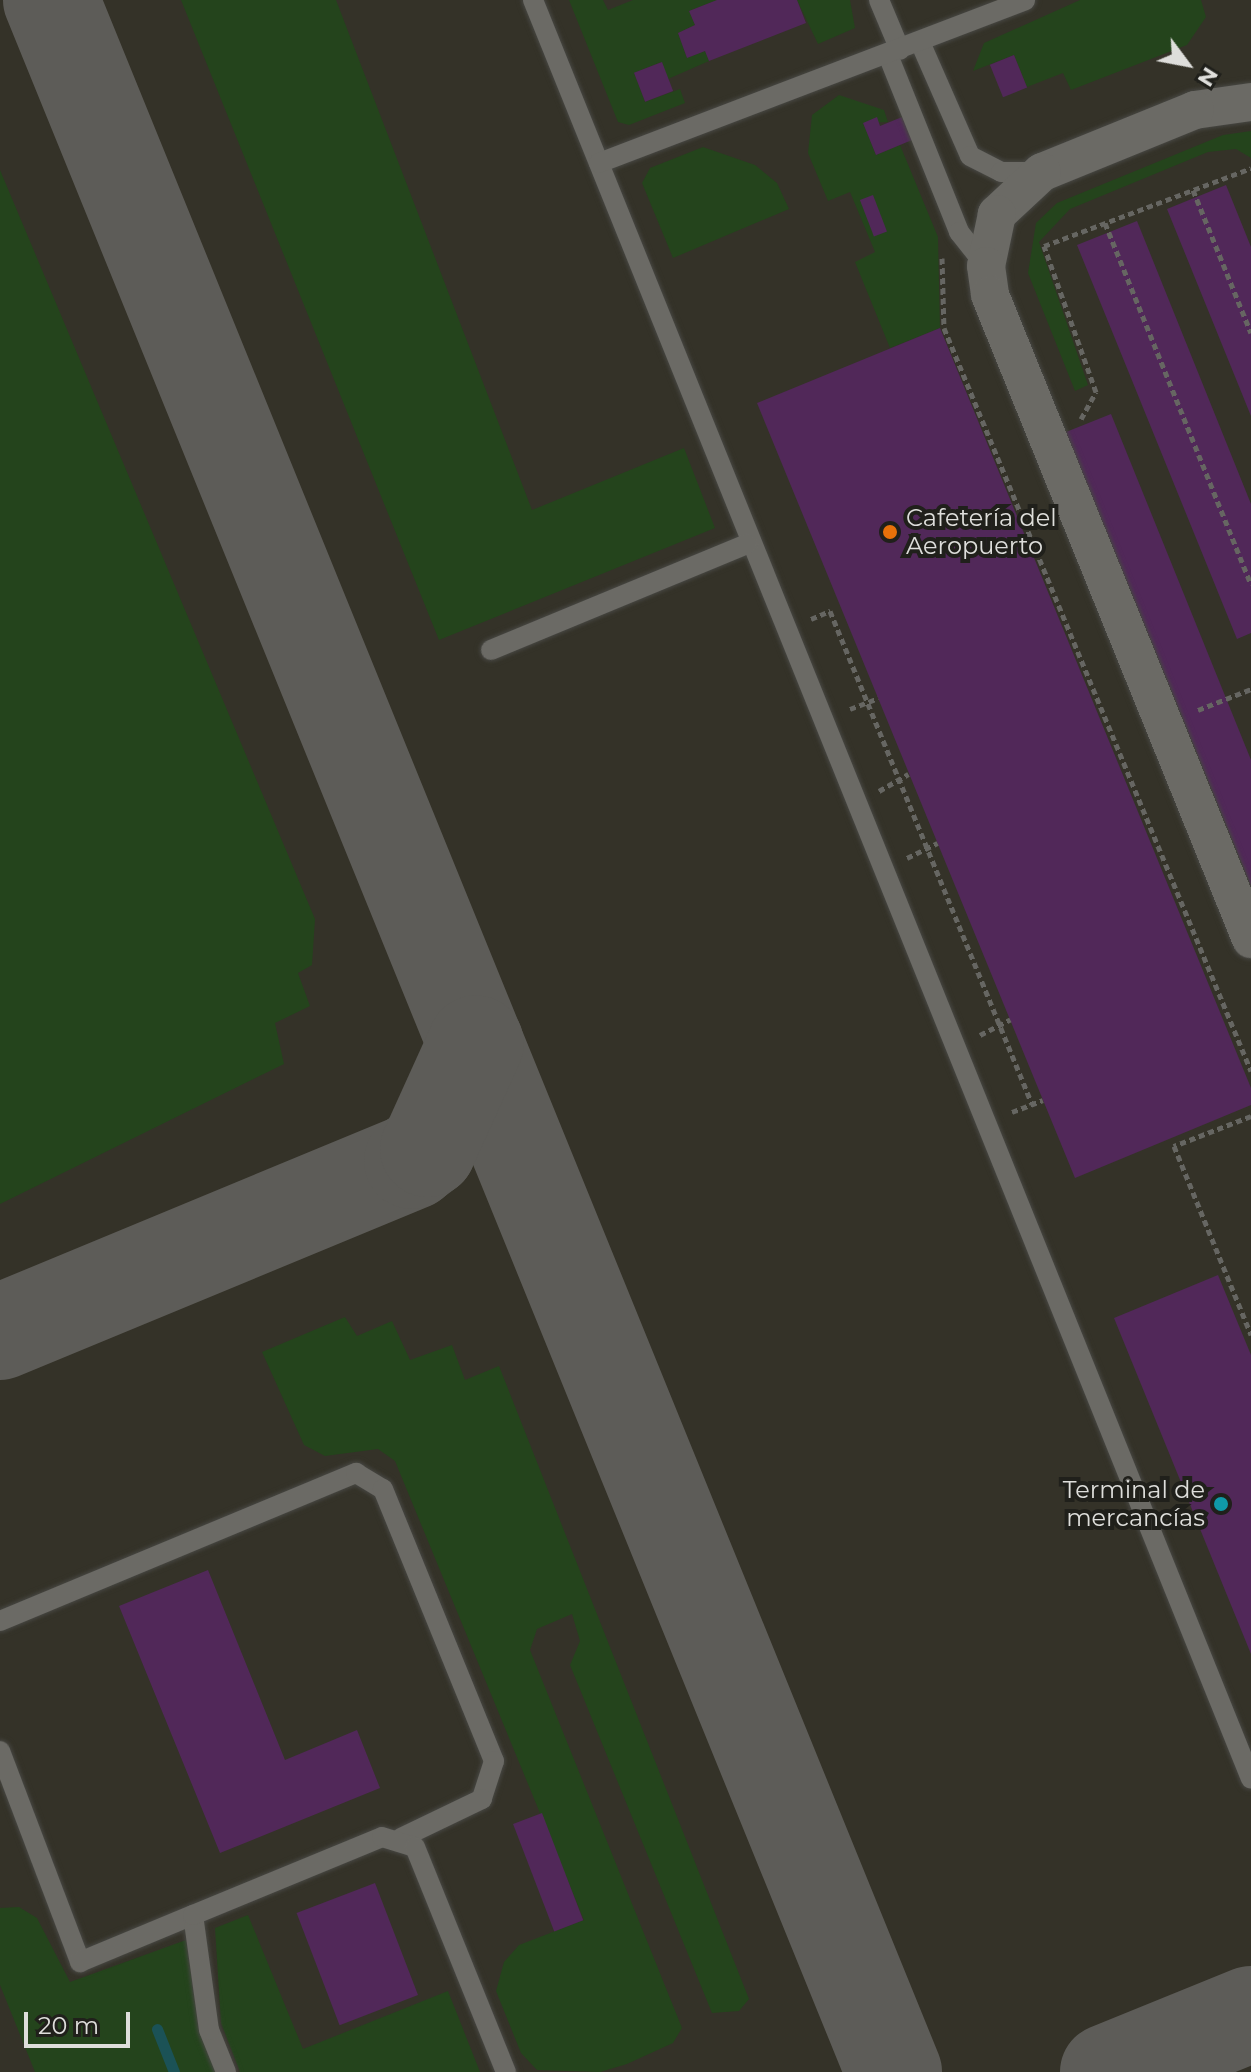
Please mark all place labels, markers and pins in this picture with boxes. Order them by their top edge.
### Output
place label: Cafetería del Aeropuerto [906,504,1057,560]
marker: Cafetería del Aeropuerto [881,523,899,541]
place label: Terminal de mercancías [1063,1476,1205,1532]
marker: Terminal de mercancías [1212,1495,1230,1513]

